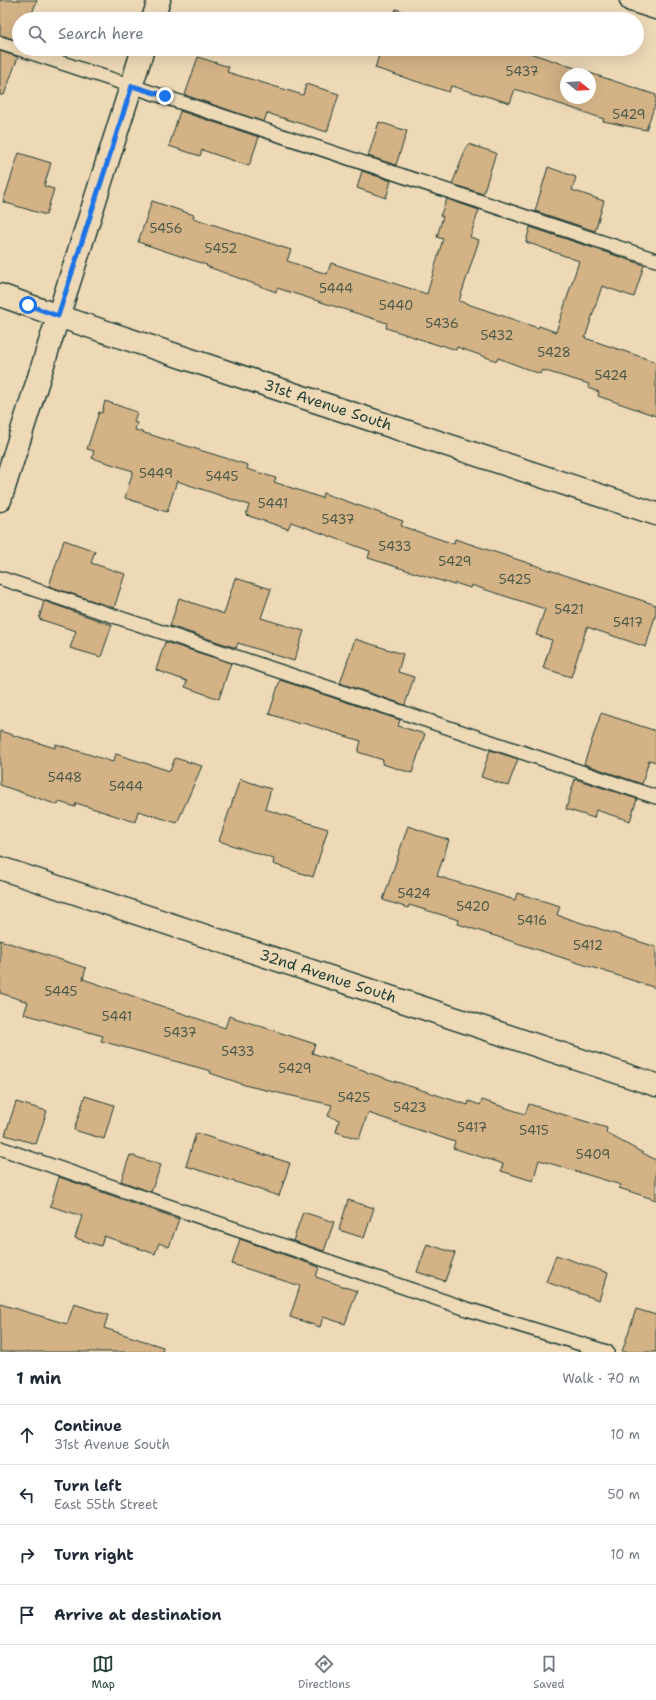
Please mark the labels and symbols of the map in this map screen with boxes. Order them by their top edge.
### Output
house number: 5437 [506,63,538,80]
north arrow [560,68,596,104]
route end [156,87,174,105]
house number: 5429 [612,106,646,123]
house number: 5456 [149,220,183,237]
house number: 5452 [205,240,237,257]
house number: 5444 [319,280,353,297]
route start [19,296,37,314]
house number: 5440 [379,297,413,314]
house number: 5436 [425,315,459,332]
house number: 5432 [480,327,514,344]
house number: 5428 [537,344,571,361]
house number: 5424 [594,367,628,384]
street label: 31st Avenue South [261,375,395,435]
house number: 5449 [139,465,173,482]
house number: 5445 [205,468,239,485]
house number: 5441 [258,495,288,512]
house number: 5437 [322,511,354,528]
house number: 5433 [378,538,412,555]
house number: 5429 [438,553,472,570]
house number: 5425 [499,571,531,588]
house number: 5421 [554,601,584,618]
house number: 5417 [613,614,643,631]
house number: 5448 [48,769,82,786]
house number: 5444 [109,778,143,795]
house number: 5424 [397,885,431,902]
house number: 5420 [456,898,490,915]
house number: 5416 [517,912,547,929]
house number: 5412 [573,937,603,954]
street label: 32nd Avenue South [257,944,399,1008]
house number: 5445 [44,983,78,1000]
house number: 5441 [102,1008,132,1025]
house number: 5437 [164,1024,196,1041]
house number: 5433 [221,1043,255,1060]
house number: 5429 [278,1060,312,1077]
house number: 5425 [338,1089,370,1106]
house number: 5423 [393,1099,427,1116]
house number: 5417 [457,1119,487,1136]
house number: 5415 [519,1122,549,1139]
house number: 5409 [576,1146,610,1163]

